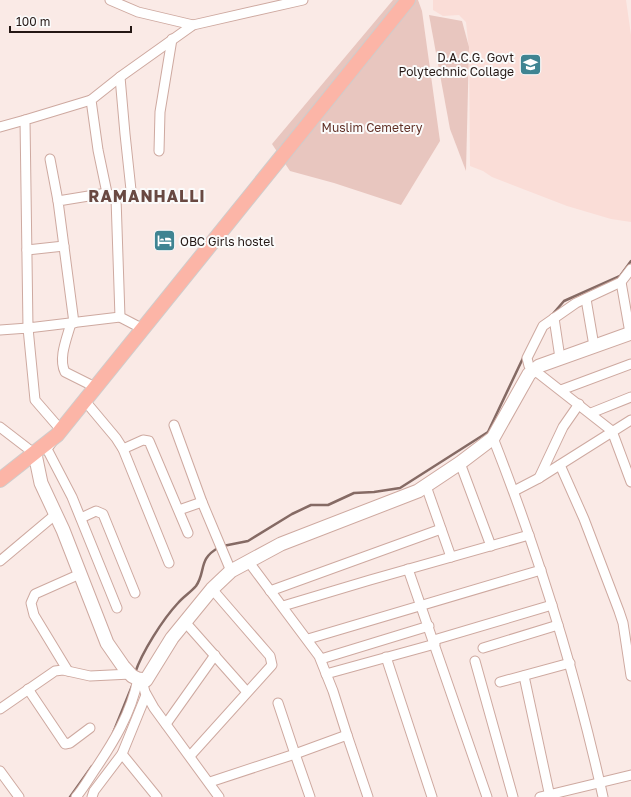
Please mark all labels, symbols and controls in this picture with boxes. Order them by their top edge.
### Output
scale bar [10,8,131,34]
text: 100 m [16,14,50,29]
place label: D.A.C.G. Govt Polytechnic Collage [398,50,514,79]
school or university icon: D.A.C.G. Govt Polytechnic Collage [517,51,543,77]
park label: Muslim Cemetery [322,120,423,135]
district label: RAMANHALLI [88,186,206,206]
hotel icon: OBC Girls hostel [152,228,178,254]
place label: OBC Girls hostel [180,234,274,249]

